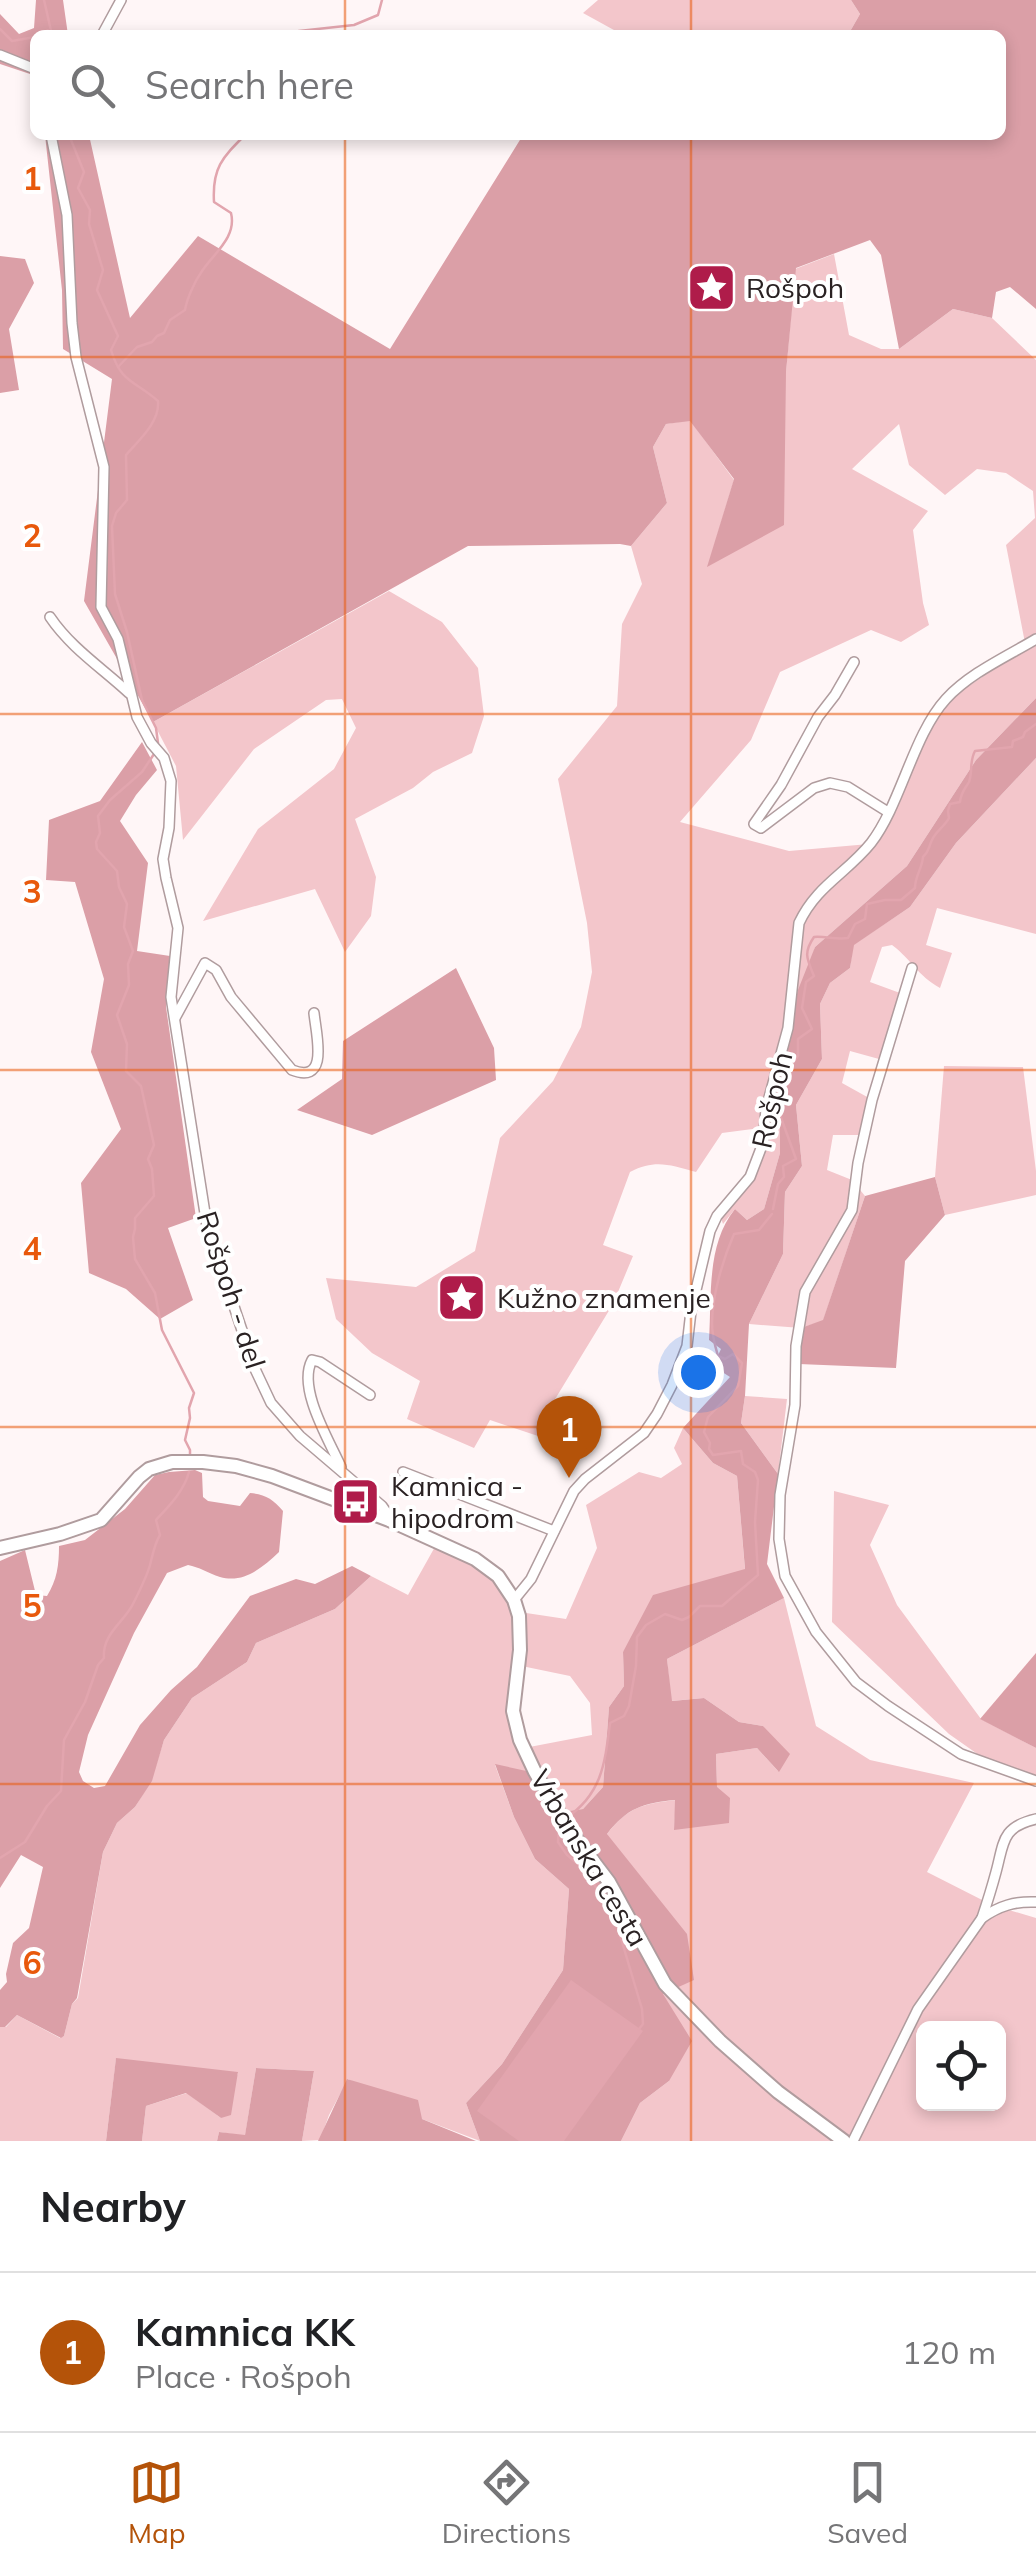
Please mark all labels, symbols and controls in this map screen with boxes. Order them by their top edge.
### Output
search box [30,30,1006,140]
icon: search [65,58,120,113]
text: Search here [145,61,354,109]
text: 1 [22,158,42,198]
place icon: Rošpoh [685,262,737,314]
place label: Rošpoh [746,270,844,305]
text: 2 [22,515,42,555]
text: 3 [22,871,42,911]
street label: Rošpoh [743,1048,800,1152]
street label: Rošpoh - del [190,1207,273,1373]
text: 4 [22,1228,42,1268]
place icon: Kužno znamenje [436,1272,488,1324]
place label: Kužno znamenje [497,1280,711,1315]
your location [673,1347,724,1398]
pin: 1 [536,1396,602,1478]
place label: Kamnica - hipodrom [391,1468,523,1535]
bus stop icon: Kamnica - hipodrom [330,1476,382,1528]
text: 5 [22,1585,42,1625]
street label: Vrbanska cesta [523,1763,656,1952]
text: 6 [22,1942,42,1982]
map controls [916,2021,1006,2111]
button: locate [916,2021,1006,2111]
text: Nearby [40,2180,186,2233]
text: Kamnica KK [135,2308,355,2356]
text: 1 [63,2332,82,2372]
text: 120 m [902,2332,996,2372]
text: Place · Rošpoh [135,2356,352,2396]
tab: Map [128,2455,186,2550]
tab: Directions [442,2455,571,2550]
tab: Saved [827,2455,908,2550]

